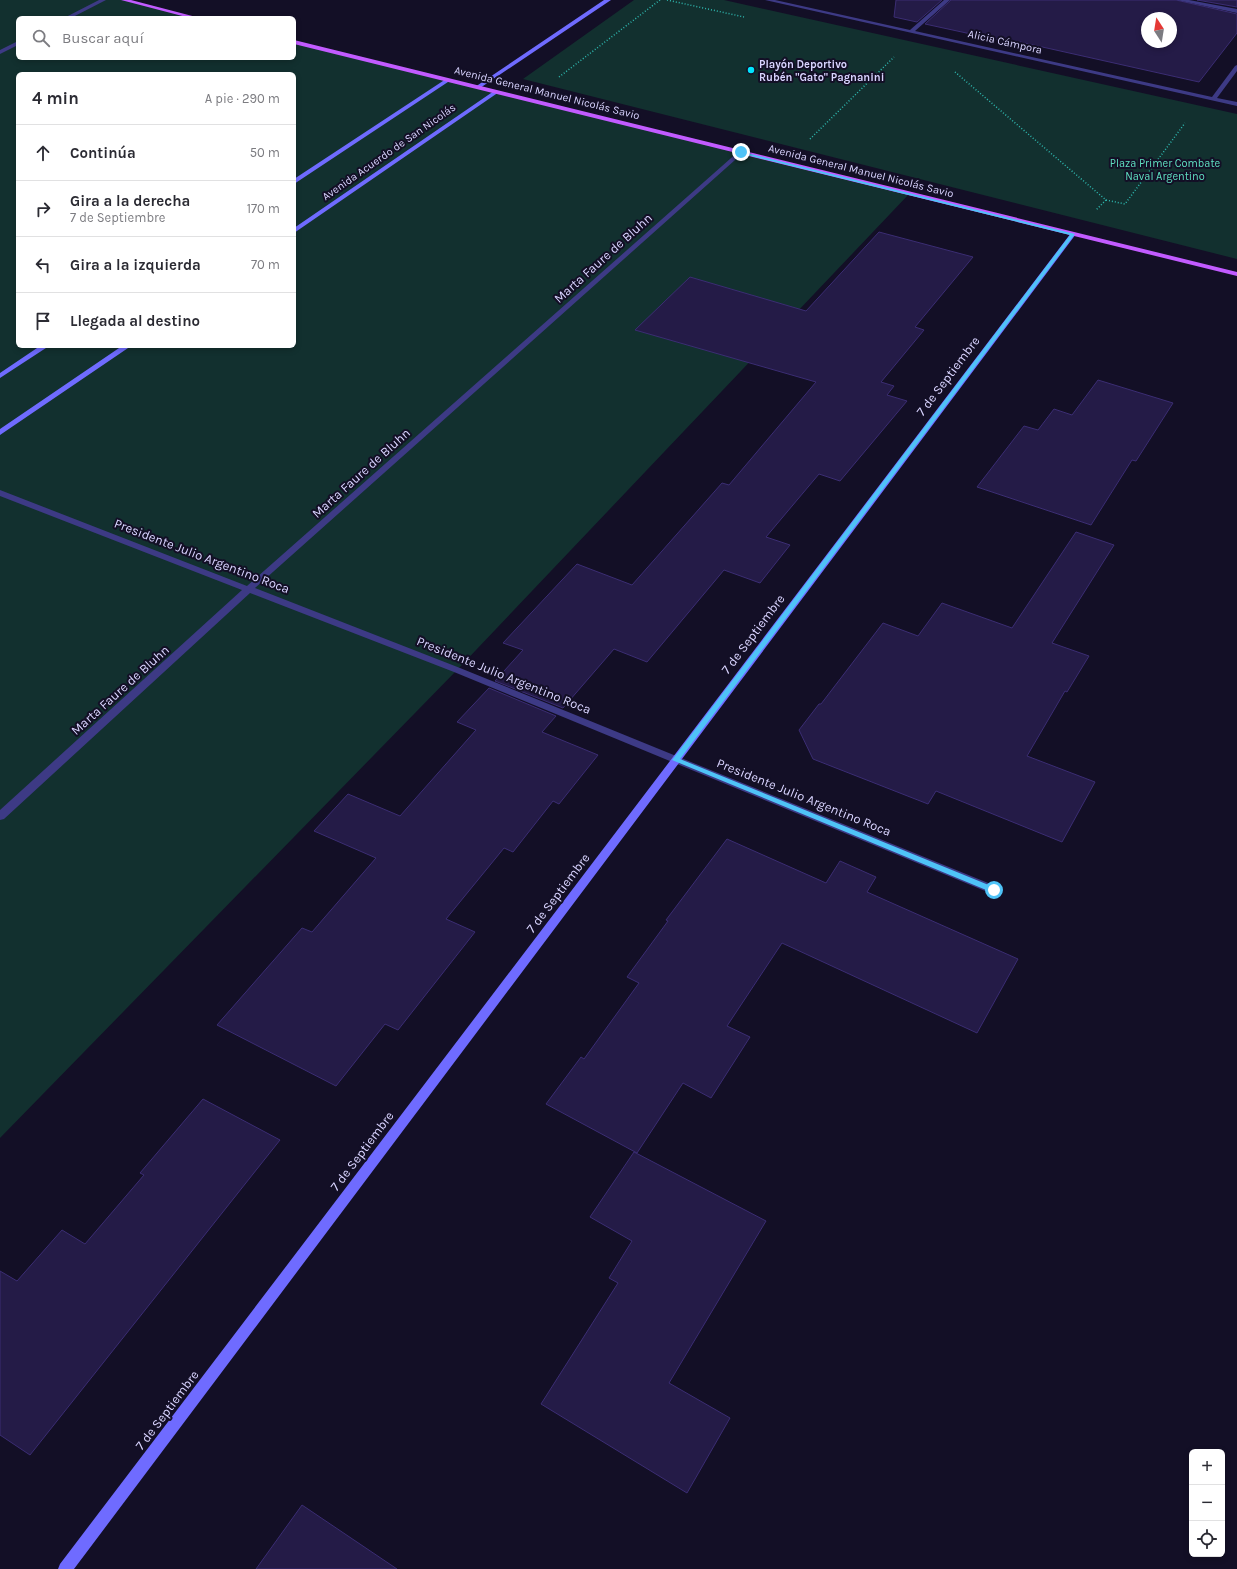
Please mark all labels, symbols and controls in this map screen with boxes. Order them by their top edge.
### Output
north arrow [1141,12,1177,48]
search box [16,16,296,60]
icon: search [30,27,52,49]
street label: Alicia Cámpora [967,27,1043,57]
text: Buscar aquí [62,29,144,47]
place label: Playón Deportivo Rubén "Gato" Pagnanini [759,58,884,84]
street label: Avenida General Manuel Nicolás Savio [453,64,641,122]
marker: Playón Deportivo Rubén "Gato" Pagnanini [746,65,756,75]
text: 4 min [32,88,79,108]
text: A pie · 290 m [205,91,280,106]
street label: Avenida Acuerdo de San Nicolás [320,101,458,203]
icon: ahead [32,142,54,164]
street label: Avenida General Manuel Nicolás Savio [767,142,955,200]
route end [732,143,750,161]
text: Continúa [70,144,136,162]
text: 50 m [250,145,280,160]
park label: Plaza Primer Combate Naval Argentino [1110,157,1221,183]
text: Gira a la derecha [70,192,190,210]
icon: right [32,198,54,220]
text: 170 m [247,201,280,216]
text: 7 de Septiembre [70,210,165,225]
street label: Marta Faure de Bluhn [551,210,655,306]
icon: left [32,254,54,276]
text: Gira a la izquierda [70,256,201,274]
text: 70 m [251,257,280,272]
icon: arrive [32,310,54,332]
text: Llegada al destino [70,312,200,330]
street label: 7 de Septiembre [913,333,983,419]
street label: Marta Faure de Bluhn [309,425,413,521]
street label: Presidente Julio Argentino Roca [112,516,292,596]
street label: 7 de Septiembre [718,591,788,677]
street label: Presidente Julio Argentino Roca [415,633,593,717]
street label: Marta Faure de Bluhn [68,642,172,738]
street label: Presidente Julio Argentino Roca [715,755,893,839]
street label: 7 de Septiembre [523,850,593,936]
route start [985,881,1003,899]
street label: 7 de Septiembre [327,1108,397,1194]
street label: 7 de Septiembre [132,1367,202,1453]
map controls [1189,1449,1225,1557]
button: + [1189,1449,1225,1485]
button: − [1189,1485,1225,1521]
button: locate [1189,1521,1225,1557]

